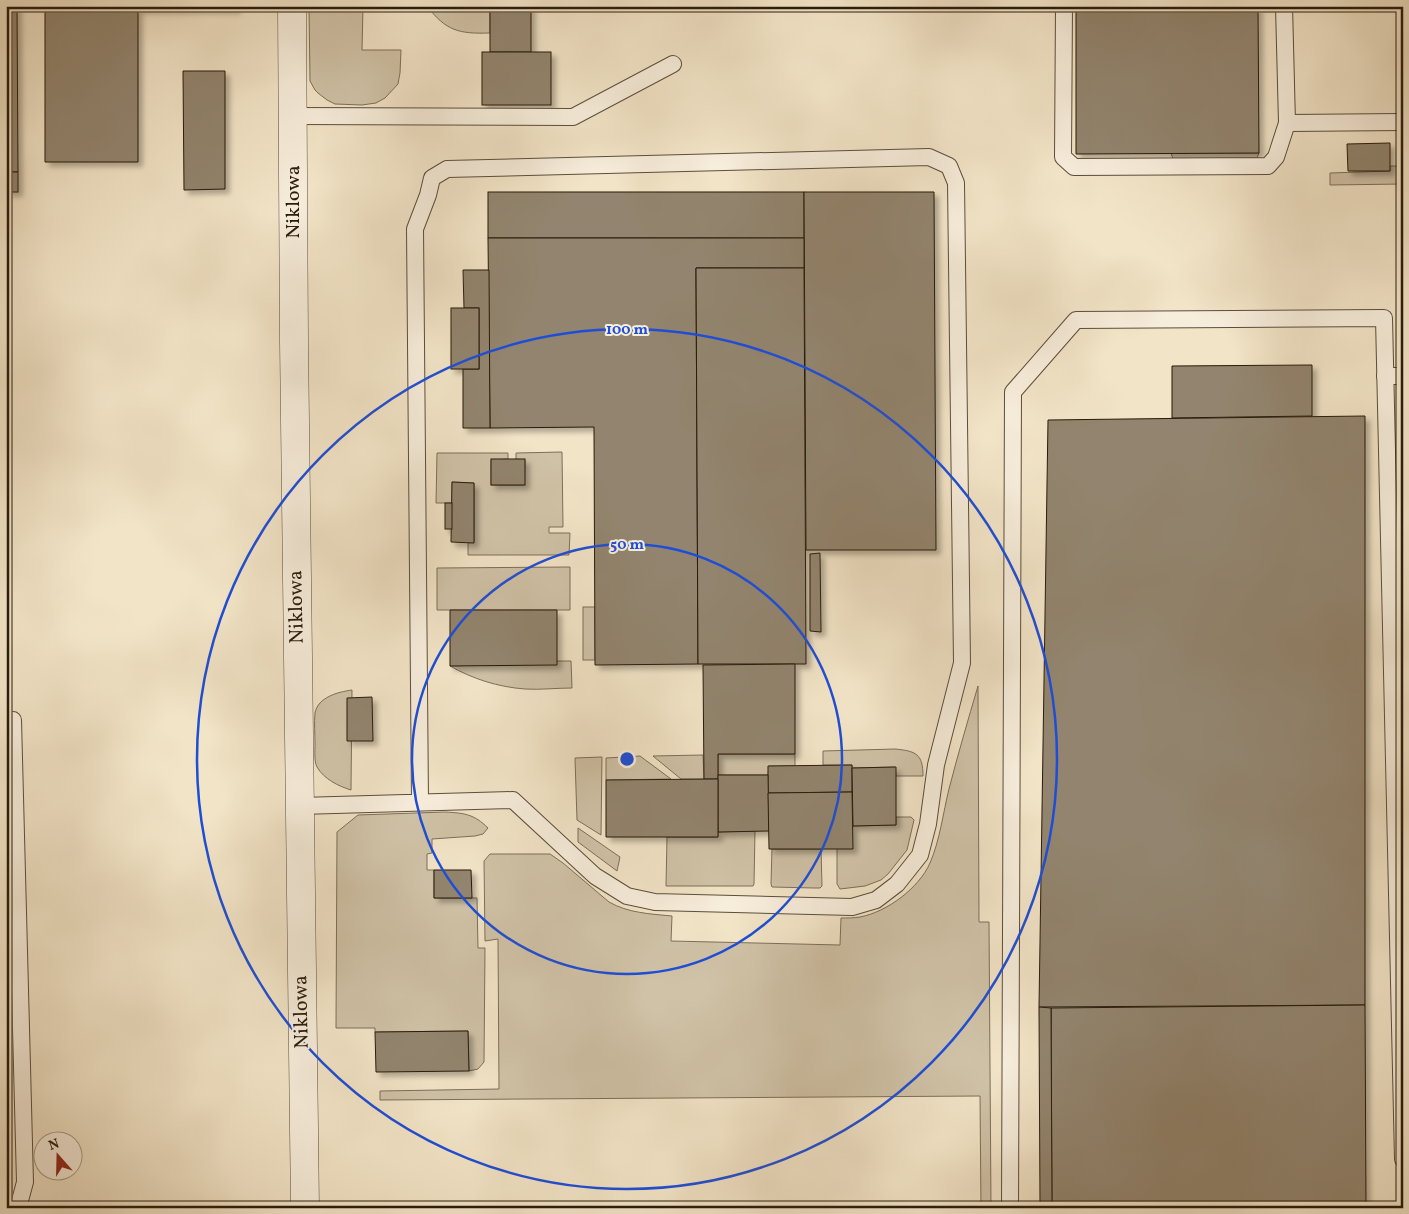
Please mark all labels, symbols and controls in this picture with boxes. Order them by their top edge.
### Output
street label: Niklowa [280,165,308,239]
text: 100 m [606,320,649,341]
text: 50 m [610,535,644,556]
street label: Niklowa [282,570,312,644]
centre of rings [618,750,636,768]
street label: Niklowa [287,975,317,1049]
north arrow [32,1132,82,1182]
text: N [46,1135,62,1156]

